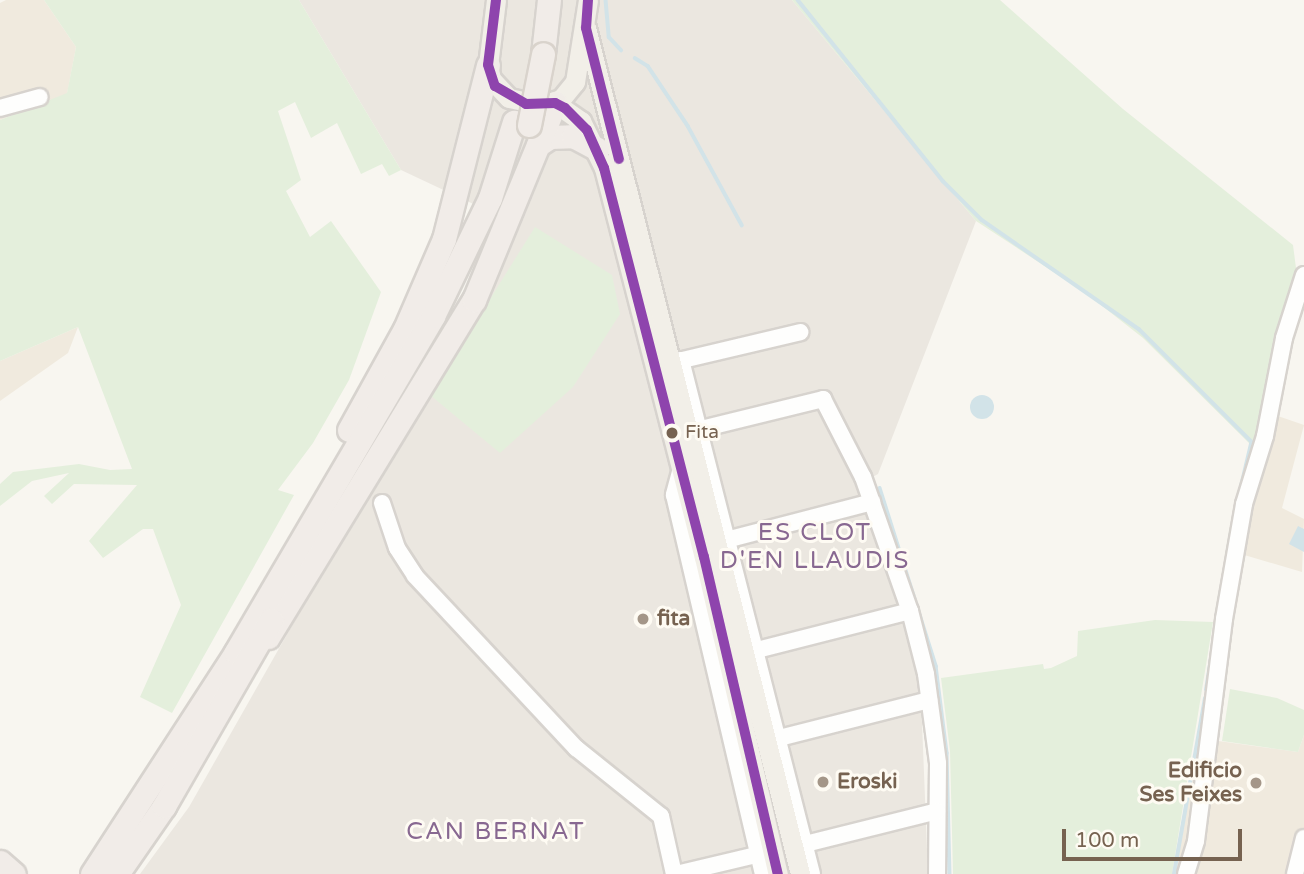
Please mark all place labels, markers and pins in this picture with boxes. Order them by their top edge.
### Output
place label: Fita [685,422,719,444]
marker: Fita [665,426,679,440]
place label: fita [657,606,690,632]
marker: fita [635,611,651,627]
place label: Edificio Ses Feixes [1140,758,1242,808]
place label: Eroski [837,769,898,795]
marker: Eroski [815,774,831,790]
marker: Edificio Ses Feixes [1248,775,1264,791]

